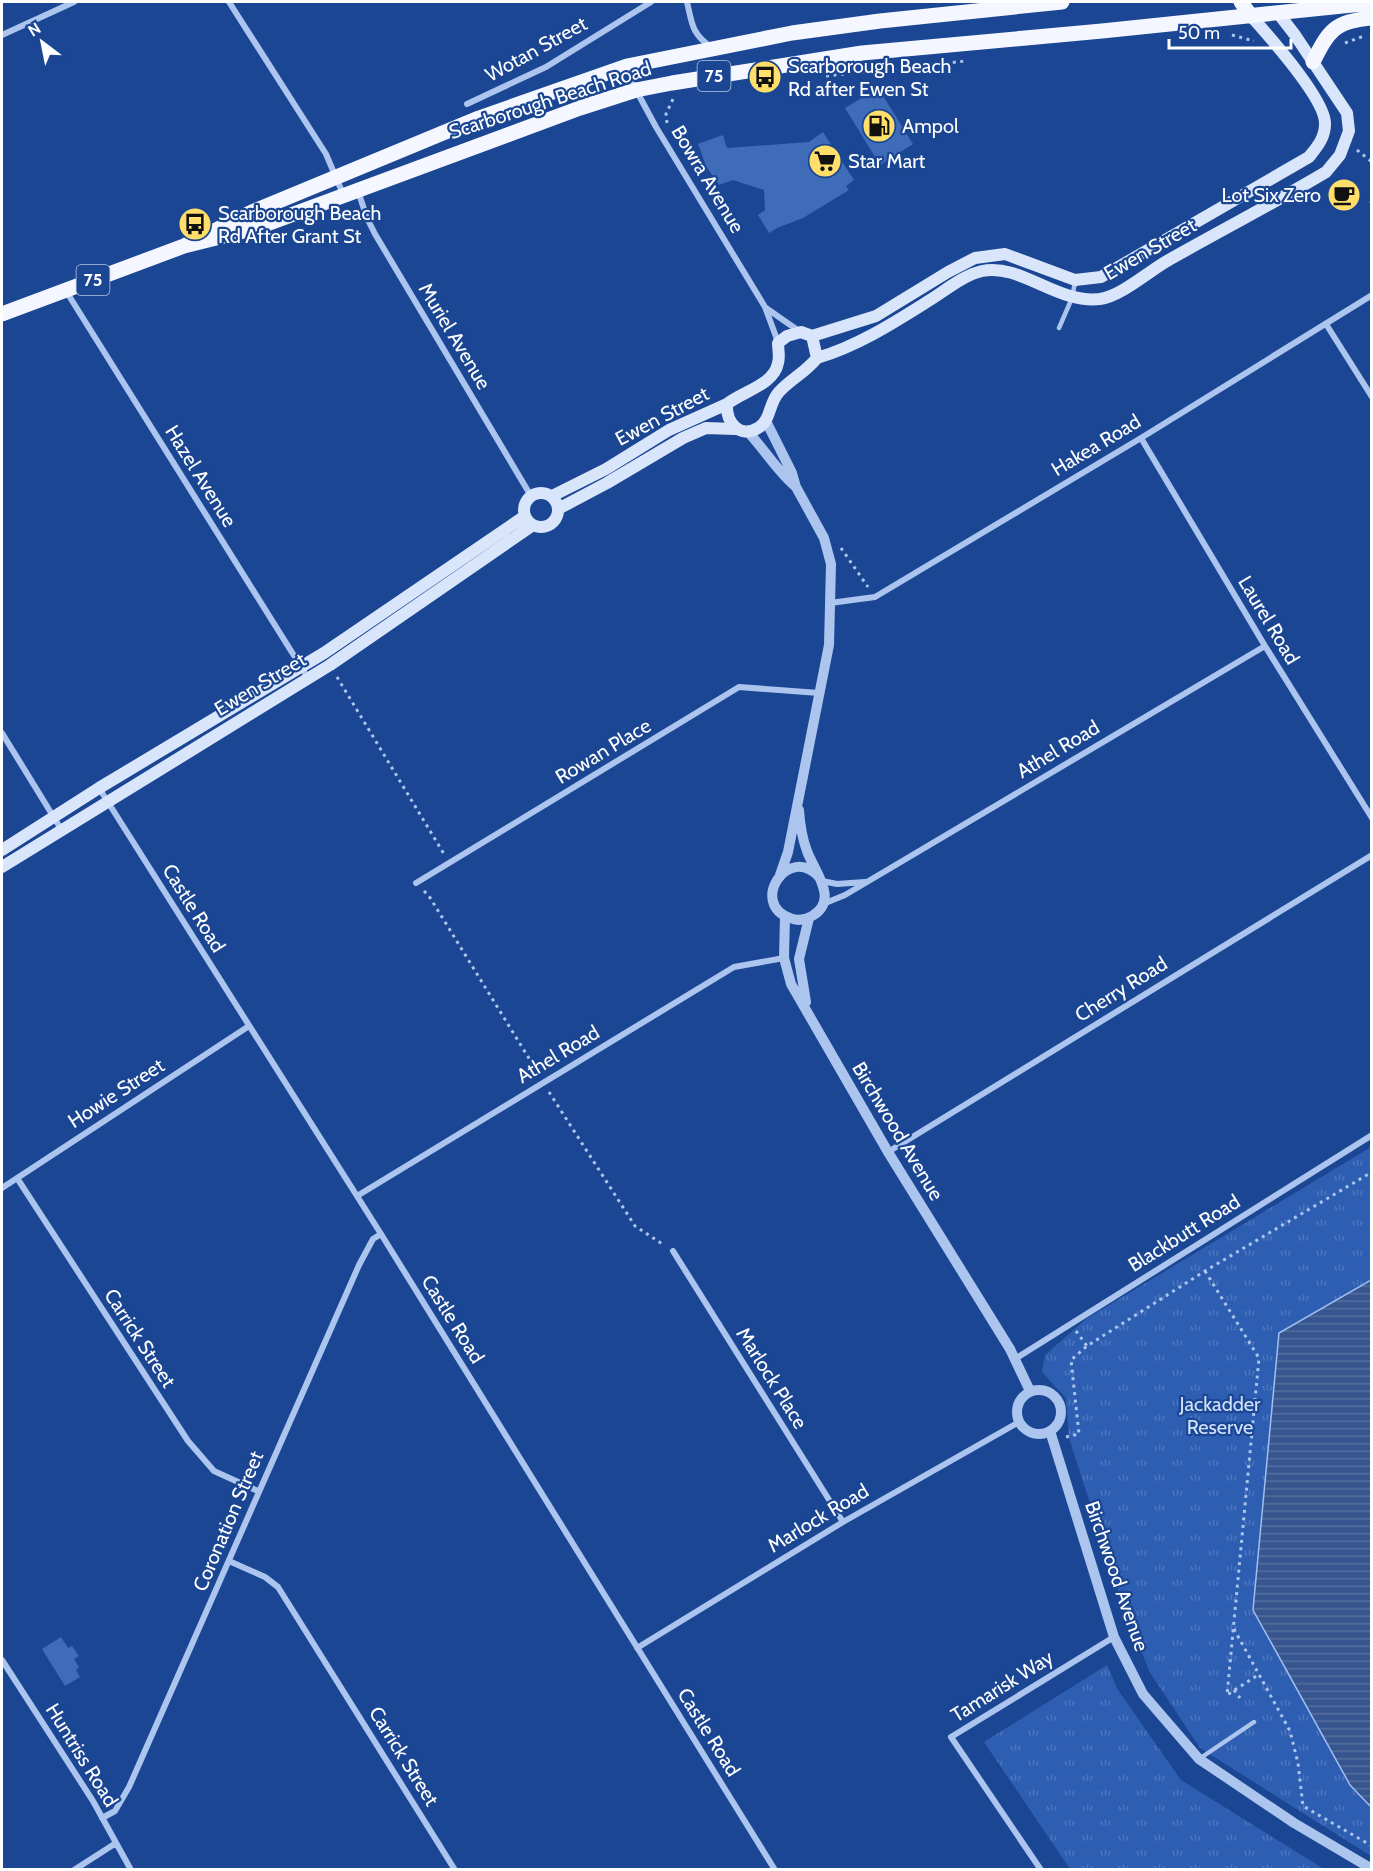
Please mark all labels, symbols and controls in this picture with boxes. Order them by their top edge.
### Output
street label: Wotan Street [481,11,591,87]
north arrow [12,12,72,72]
scale bar [1169,12,1290,50]
text: N [24,19,44,41]
text: 50 m [1178,22,1220,44]
place label: Scarborough Beach Rd after Ewen St [788,54,951,101]
street label: Scarborough Beach Road [446,56,654,144]
bus stop icon: Scarborough Beach Rd after Ewen St [747,59,783,95]
road number: 75 [698,61,730,91]
fuel station icon: Ampol [861,108,897,144]
place label: Ampol [902,114,959,138]
street label: Bowra Avenue [667,121,749,237]
supermarket icon: Star Mart [807,143,843,179]
place label: Star Mart [848,149,926,173]
cafe icon: Lot Six Zero [1326,177,1362,213]
place label: Lot Six Zero [1222,183,1321,207]
place label: Scarborough Beach Rd After Grant St [218,201,381,248]
bus stop icon: Scarborough Beach Rd After Grant St [177,206,213,242]
street label: Ewen Street [1100,213,1201,285]
road number: 75 [76,265,110,295]
street label: Muriel Avenue [414,278,496,394]
street label: Ewen Street [611,381,713,451]
street label: Hakea Road [1047,409,1145,481]
street label: Hazel Avenue [160,421,242,531]
street label: Laurel Road [1233,571,1305,669]
street label: Ewen Street [210,647,310,721]
street label: Rowan Place [551,713,655,789]
street label: Athel Road [1012,715,1104,783]
street label: Castle Road [157,859,231,957]
street label: Cherry Road [1071,951,1171,1027]
street label: Athel Road [512,1020,604,1088]
street label: Howie Street [63,1053,169,1133]
street label: Birchwood Avenue [847,1057,949,1205]
street label: Blackbutt Road [1124,1189,1244,1277]
street label: Castle Road [416,1270,490,1368]
street label: Carrick Street [99,1284,181,1392]
street label: Marlock Place [731,1323,813,1433]
park label: Jackadder Reserve [1179,1392,1261,1439]
street label: Coronation Street [188,1447,268,1595]
street label: Marlock Road [763,1478,873,1558]
street label: Birchwood Avenue [1080,1498,1154,1654]
street label: Tamarisk Way [946,1645,1058,1727]
street label: Castle Road [672,1683,746,1781]
street label: Huntriss Road [41,1699,123,1811]
street label: Carrick Street [364,1702,444,1810]

